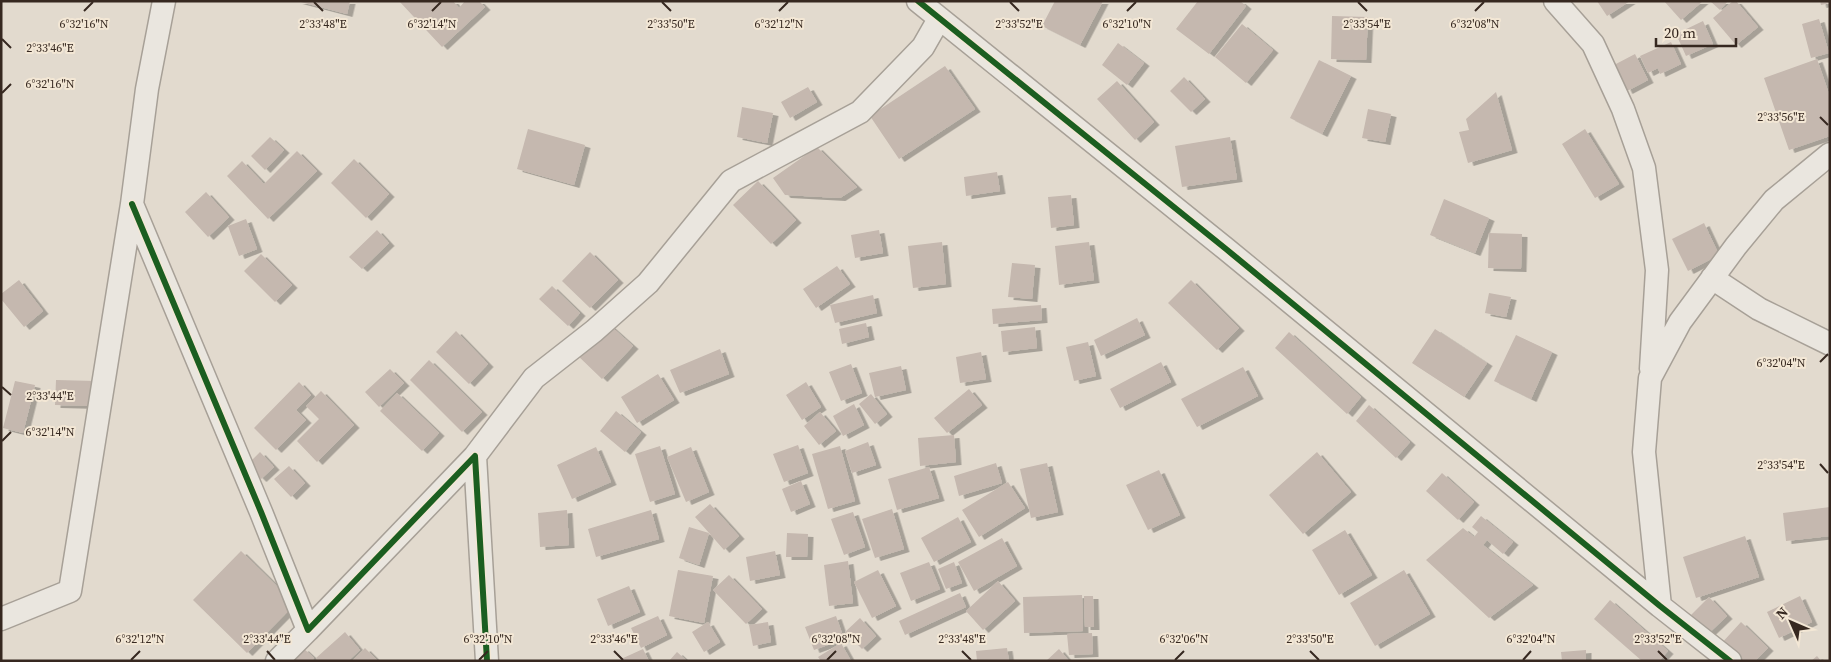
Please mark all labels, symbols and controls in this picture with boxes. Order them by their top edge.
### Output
scale bar [1656,15,1736,47]
text: 6°32'16"N [59,16,109,32]
text: 2°33'48"E [299,16,347,32]
text: 6°32'14"N [407,16,457,32]
text: 2°33'50"E [647,16,695,32]
text: 6°32'12"N [754,16,804,32]
text: 2°33'52"E [995,16,1043,32]
text: 6°32'10"N [1102,16,1152,32]
text: 2°33'54"E [1343,16,1391,32]
text: 6°32'08"N [1450,16,1500,32]
text: 20 m [1664,22,1696,43]
text: 2°33'46"E [26,40,74,56]
text: 6°32'16"N [25,76,75,92]
text: 2°33'56"E [1757,109,1805,125]
text: 6°32'04"N [1756,355,1806,371]
text: 2°33'44"E [26,388,74,404]
text: 6°32'14"N [25,424,75,440]
text: 2°33'54"E [1757,457,1805,473]
north arrow [1766,597,1816,647]
text: N [1771,602,1792,623]
text: 6°32'12"N [115,631,165,647]
text: 2°33'44"E [243,631,291,647]
text: 6°32'10"N [463,631,513,647]
text: 2°33'46"E [590,631,638,647]
text: 6°32'08"N [811,631,861,647]
text: 2°33'48"E [938,631,986,647]
text: 6°32'06"N [1159,631,1209,647]
text: 2°33'50"E [1286,631,1334,647]
text: 6°32'04"N [1506,631,1556,647]
text: 2°33'52"E [1634,631,1682,647]

